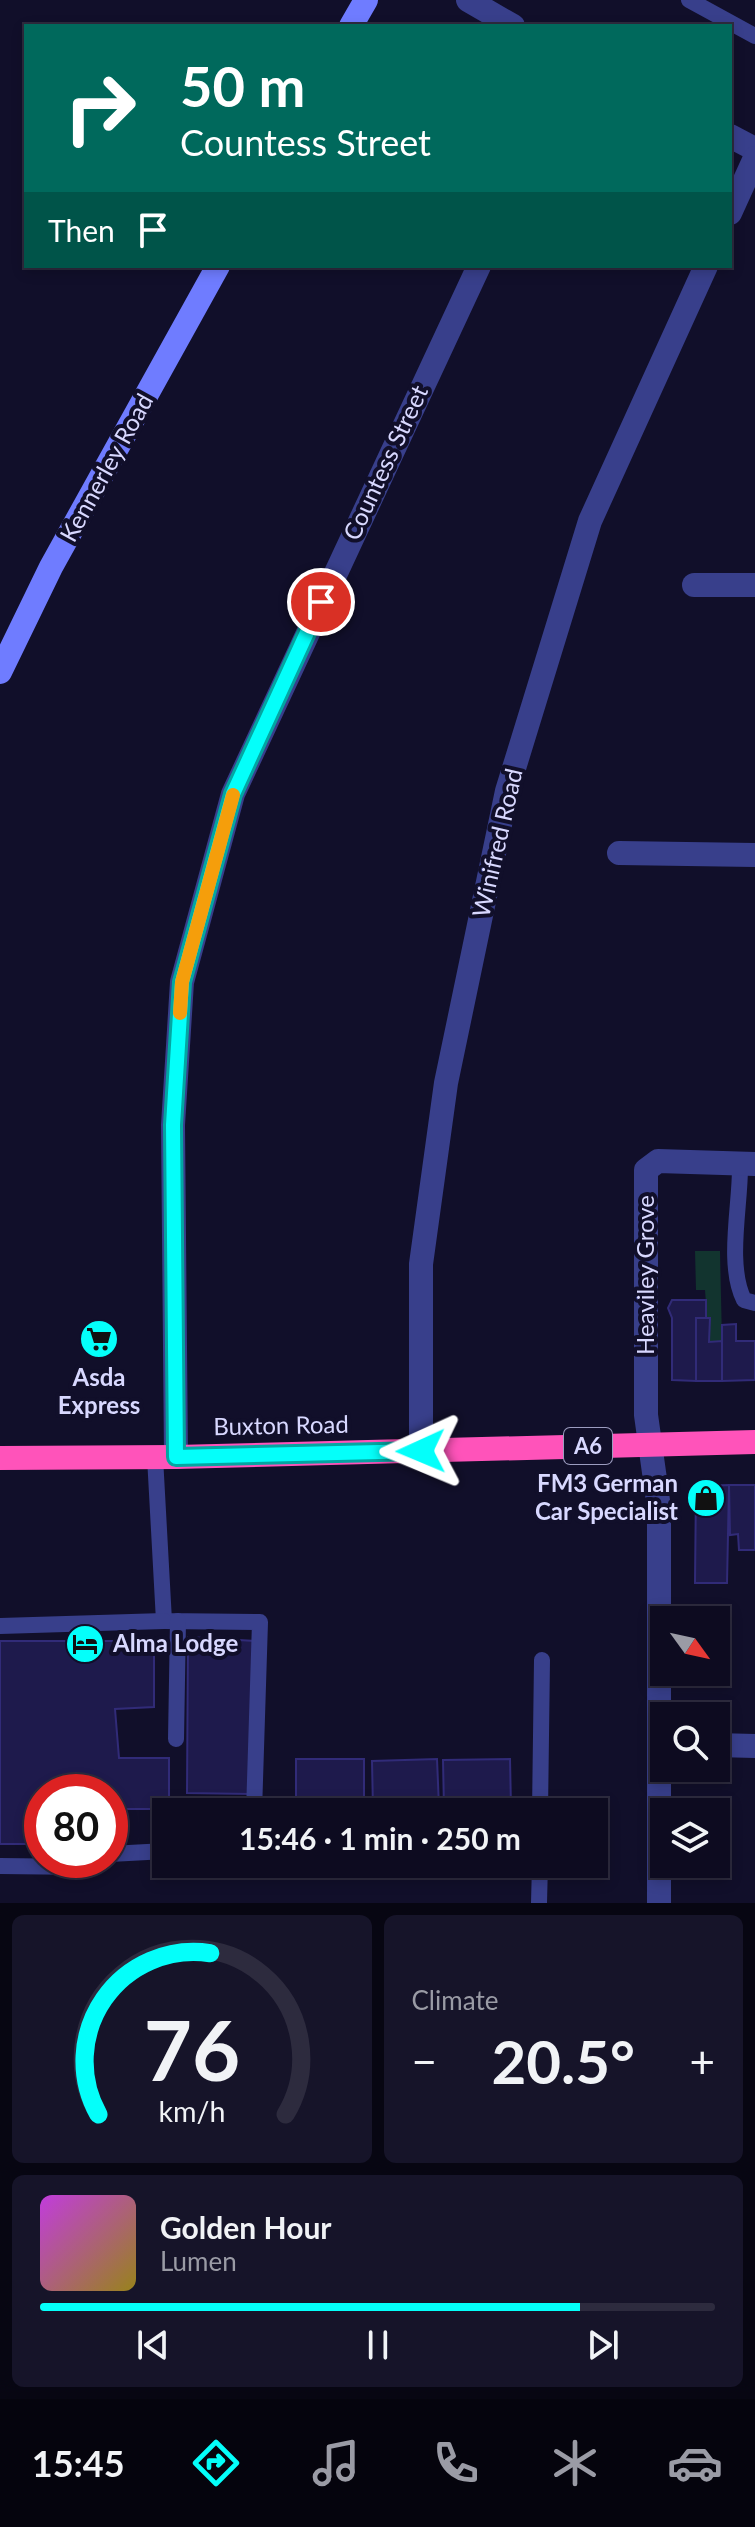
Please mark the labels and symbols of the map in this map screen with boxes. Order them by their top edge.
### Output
street label: Countess Street [336,380,433,544]
street label: Kennerley Road [53,388,158,546]
pin [287,568,355,636]
street label: Winifred Road [465,765,528,920]
street label: Heaviley Grove [630,1195,659,1355]
supermarket icon: Asda Express [78,1318,120,1360]
place label: Asda Express [58,1362,140,1419]
street label: Buxton Road [213,1409,349,1440]
position arrow [379,1409,463,1493]
road number: A6 [564,1428,612,1464]
place label: FM3 German Car Specialist [535,1468,678,1525]
shop icon: FM3 German Car Specialist [685,1477,727,1519]
north arrow [650,1606,730,1686]
hotel icon: Alma Lodge [64,1623,106,1665]
place label: Alma Lodge [112,1628,238,1657]
speed limit sign: 80 [24,1774,128,1878]

